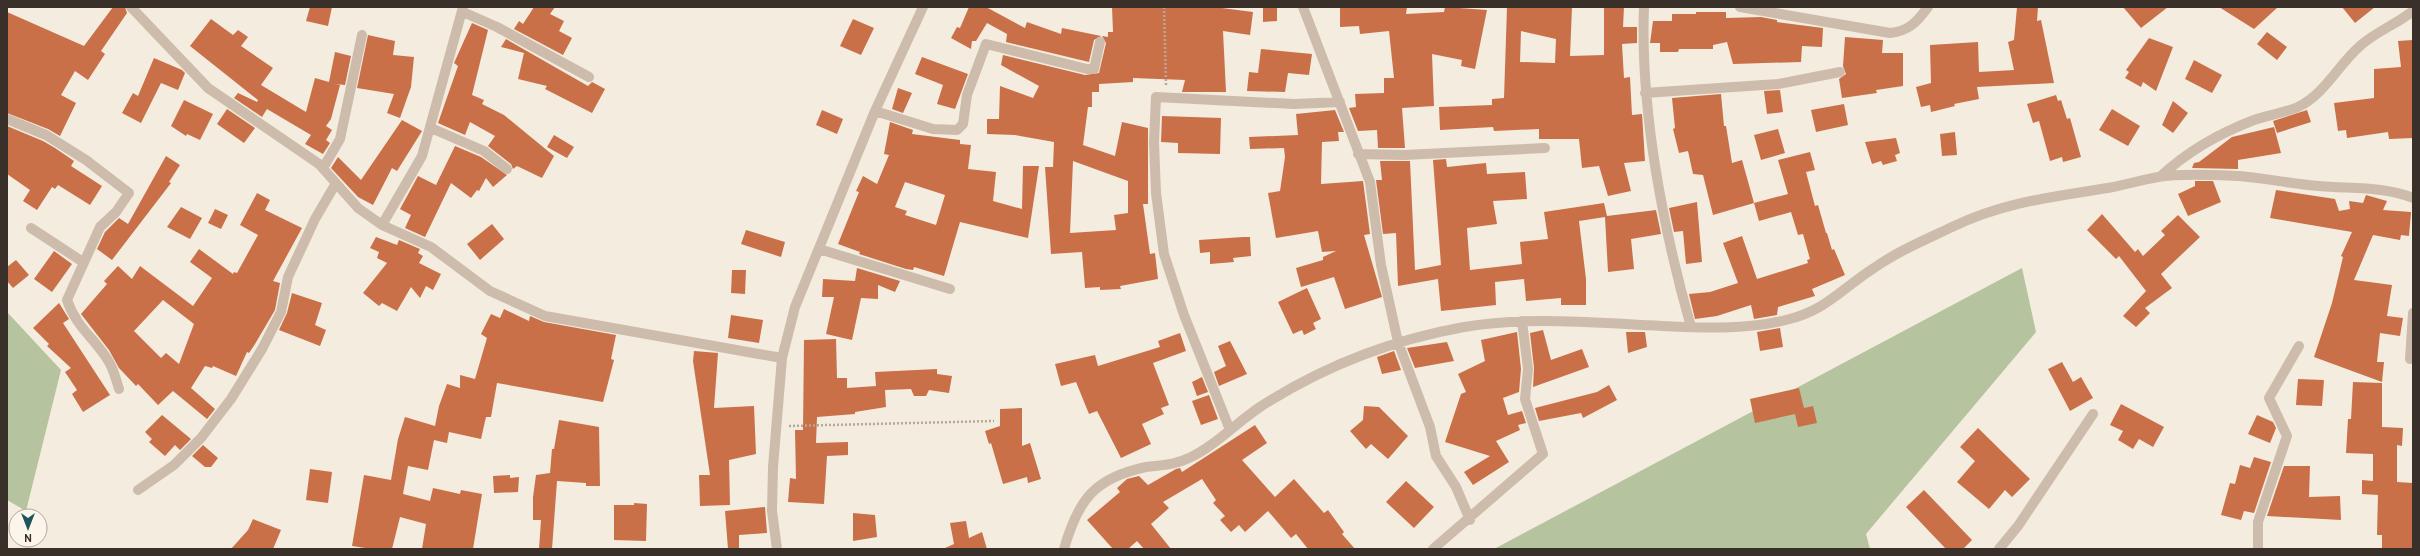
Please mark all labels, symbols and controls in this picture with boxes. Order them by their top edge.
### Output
north arrow [8,508,48,548]
text: N [24,530,32,544]

